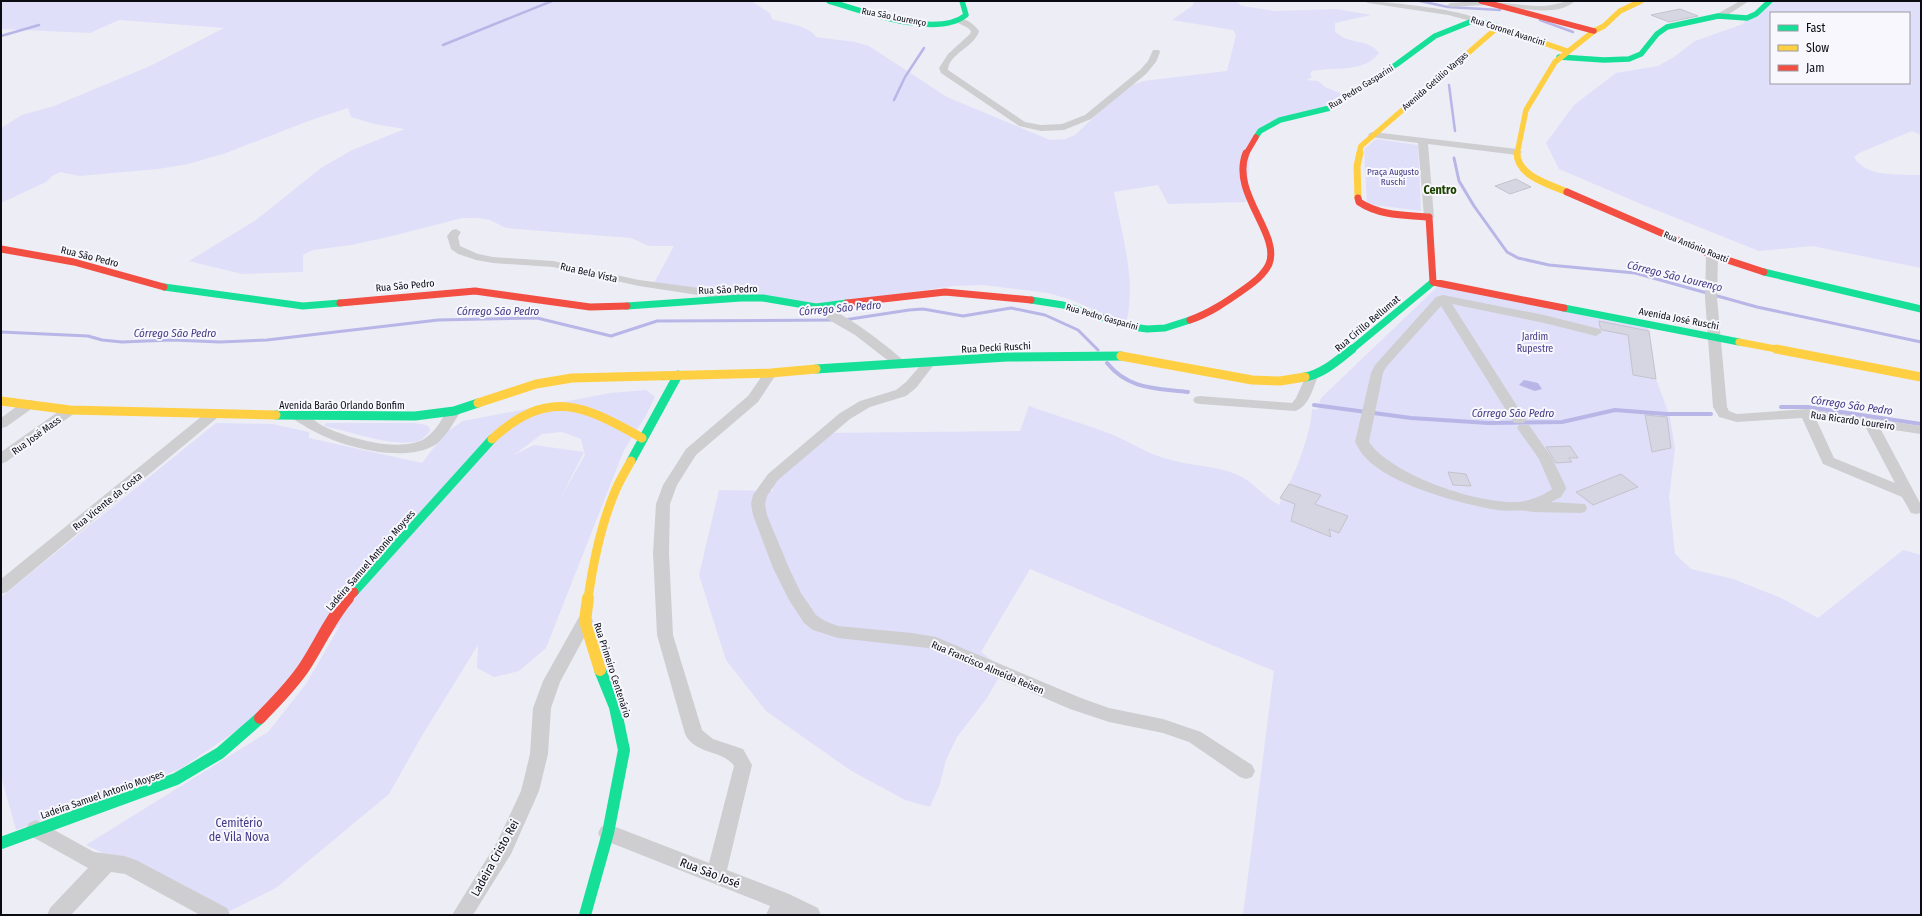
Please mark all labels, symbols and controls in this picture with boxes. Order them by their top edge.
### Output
street label: Rua São Lourenço [861,6,927,28]
legend [1770,12,1910,84]
street label: Rua Coronel Avancini [1470,14,1546,48]
text: Fast [1806,21,1825,35]
text: Slow [1806,41,1829,55]
street label: Avenida Getúlio Vargas [1400,50,1470,112]
text: Jam [1806,61,1824,75]
street label: Rua Pedro Gasparini [1327,63,1395,111]
park label: Praça Augusto Ruschi [1367,167,1419,187]
district label: Centro [1423,183,1457,197]
street label: Rua Antônio Roatti [1662,229,1730,265]
street label: Rua São Pedro [60,244,120,270]
water label: Córrego São Lourenço [1626,258,1724,295]
street label: Rua Bela Vista [559,261,619,285]
street label: Rua São Pedro [375,277,435,295]
street label: Rua São Pedro [698,283,758,297]
street label: Rua Cirillo Bellumat [1333,293,1403,354]
water label: Córrego São Pedro [798,298,882,319]
street label: Rua Pedro Gasparini [1065,302,1139,332]
water label: Córrego São Pedro [457,305,540,318]
street label: Avenida José Ruschi [1638,305,1720,333]
water label: Córrego São Pedro [134,327,217,340]
park label: Jardim Rupestre [1517,331,1553,355]
street label: Rua Decki Ruschi [961,340,1031,356]
water label: Córrego São Pedro [1810,393,1894,418]
street label: Avenida Barão Orlando Bonfim [279,400,405,412]
water label: Córrego São Pedro [1472,407,1555,420]
street label: Rua Ricardo Loureiro [1810,409,1896,433]
street label: Rua José Mass [10,414,64,458]
street label: Rua Vicente da Costa [71,470,145,533]
street label: Ladeira Samuel Antonio Moyses [324,508,418,614]
street label: Rua Primeiro Centenário [591,621,633,719]
street label: Rua Francisco Almeida Reisen [930,639,1046,697]
street label: Ladeira Samuel Antonio Moyses [39,768,166,822]
park label: Cemitério de Vila Nova [209,816,269,844]
street label: Ladeira Cristo Rei [468,817,522,899]
street label: Rua São José [678,855,742,891]

